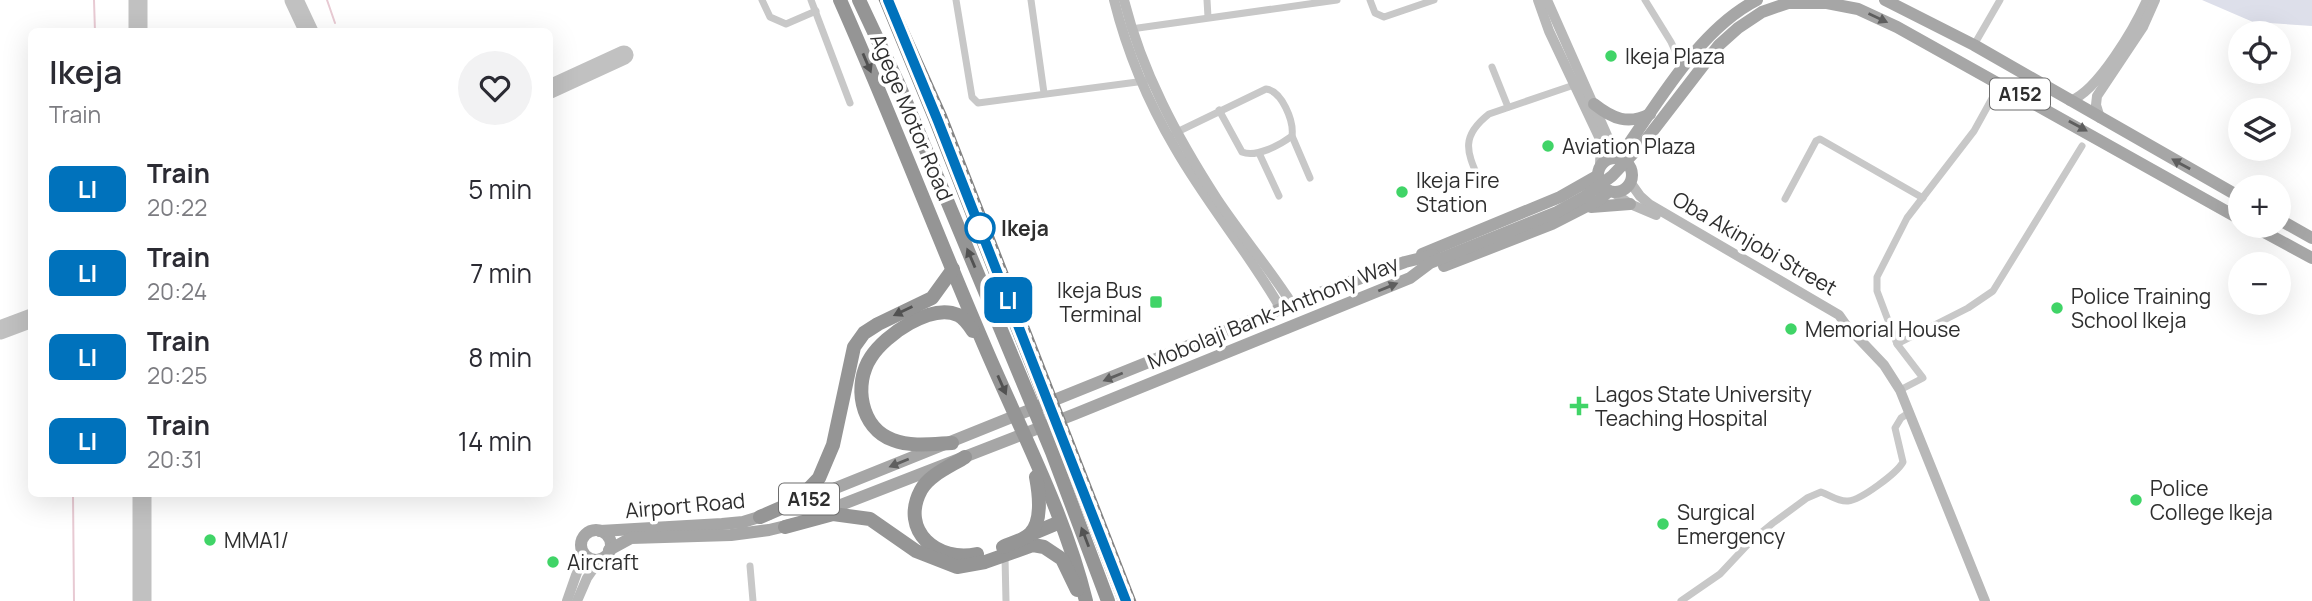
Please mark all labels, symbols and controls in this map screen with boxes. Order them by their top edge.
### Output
one-way arrow [1868,13,1889,24]
map controls [2228,21,2291,315]
button: locate [2228,21,2291,84]
street label: Agege Motor Road [864,29,960,205]
place label: Ikeja Plaza [1625,42,1725,70]
marker: Ikeja Plaza [1603,48,1619,64]
text: Ikeja [49,49,122,94]
button: heart [458,51,532,125]
one-way arrow [862,52,873,73]
road number: A152 [1990,78,2050,110]
text: Train [49,98,101,130]
button: layers [2228,98,2291,161]
one-way arrow [2069,120,2088,132]
place label: Aviation Plaza [1562,132,1696,160]
marker: Aviation Plaza [1540,138,1556,154]
text: Train [147,155,210,191]
one-way arrow [2171,158,2190,170]
place label: Ikeja Fire Station [1416,166,1500,218]
text: 5 min [468,171,532,207]
text: LI [78,172,97,205]
button: + [2228,175,2291,238]
marker: Ikeja Fire Station [1394,184,1410,200]
street label: Oba Akinjobi Street [1668,185,1842,301]
text: 20:22 [147,191,207,223]
marker: Ikeja [965,213,995,243]
place label: Ikeja [1001,214,1049,242]
text: Train [147,239,210,275]
one-way arrow [965,248,976,269]
street label: Mobolaji Bank-Anthony Way [1143,249,1403,375]
button: − [2228,252,2291,315]
text: 7 min [470,255,532,291]
text: LI [78,256,97,289]
text: 20:24 [147,275,207,307]
place label: Ikeja Bus Terminal [1057,276,1142,328]
line badge: LI [976,277,1040,323]
one-way arrow [1378,281,1399,292]
place label: Police Training School Ikeja [2071,282,2211,334]
text: LI [998,283,1018,316]
marker: Ikeja Bus Terminal [1148,294,1164,310]
marker: Police Training School Ikeja [2049,300,2065,316]
one-way arrow [893,306,913,317]
place label: Memorial House [1805,315,1961,343]
marker: Memorial House [1783,321,1799,337]
text: Train [147,323,210,359]
text: 8 min [468,339,532,375]
text: LI [78,340,97,373]
text: 20:25 [147,359,207,391]
one-way arrow [1102,372,1123,383]
one-way arrow [996,375,1008,395]
place label: Lagos State University Teaching Hospital [1595,380,1812,432]
marker: Lagos State University Teaching Hospital [1569,396,1589,416]
text: Train [147,407,210,443]
text: 14 min [458,423,532,459]
text: LI [78,424,97,457]
text: 20:31 [147,443,203,475]
one-way arrow [889,458,910,469]
place label: Police College Ikeja [2150,474,2273,526]
road number: A152 [779,484,839,514]
street label: Airport Road [624,486,746,524]
marker: Police College Ikeja [2128,492,2144,508]
place label: Surgical Emergency [1677,498,1785,550]
marker: Surgical Emergency [1655,516,1671,532]
place label: MMA1/ [224,526,289,554]
one-way arrow [1079,526,1090,547]
marker: MMA1/ [202,532,218,548]
place label: Aircraft [567,548,639,576]
marker: Aircraft [545,554,561,570]

